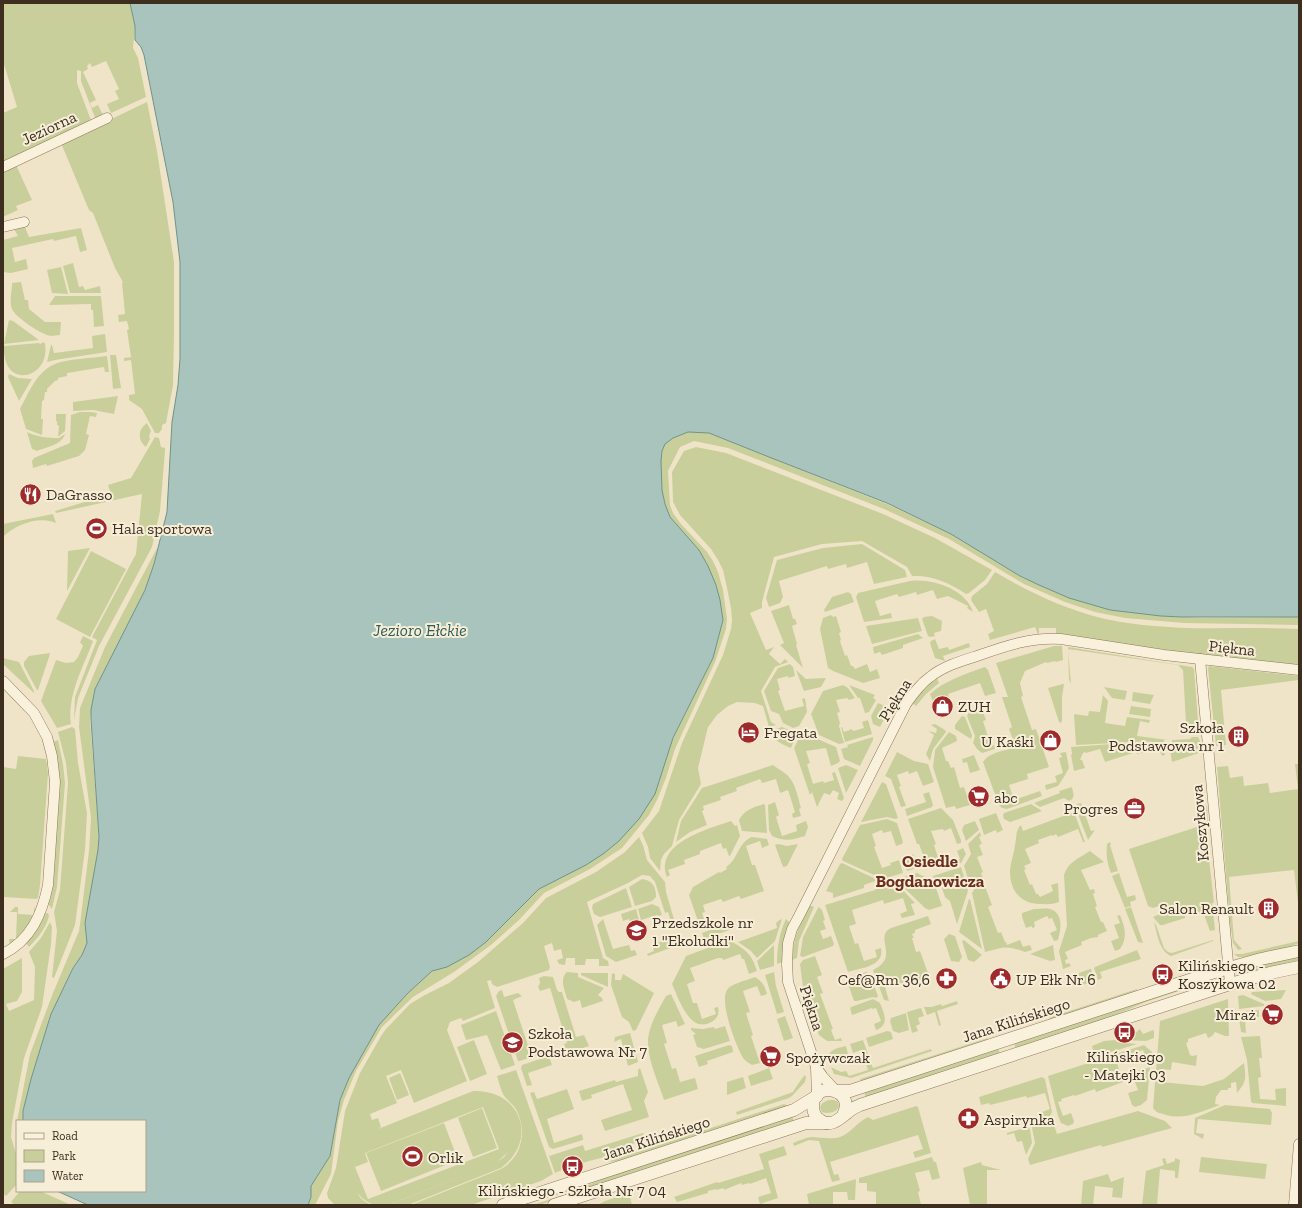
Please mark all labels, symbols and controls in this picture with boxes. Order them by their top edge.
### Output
street label: Jeziorna [19,107,80,149]
restaurant icon: DaGrasso [18,481,44,507]
place label: DaGrasso [46,485,112,504]
sports icon: Hala sportowa [83,515,109,541]
place label: Hala sportowa [112,519,212,538]
water label: Jezioro Ełckie [372,620,467,640]
street label: Piękna [1208,636,1256,660]
street label: Piękna [875,675,915,725]
shop icon: ZUH [930,693,956,719]
place label: ZUH [958,697,991,716]
place label: Szkoła Podstawowa nr 1 [1109,718,1224,755]
hotel icon: Fregata [735,719,761,745]
place label: Fregata [764,723,818,742]
building icon: Szkoła Podstawowa nr 1 [1226,723,1252,749]
shop icon: U Kaśki [1037,728,1063,754]
place label: U Kaśki [981,732,1035,751]
supermarket icon: abc [965,784,991,810]
street label: Koszykowa [1187,784,1213,862]
place label: abc [994,788,1018,807]
office icon: Progres [1121,795,1147,821]
place label: Progres [1064,799,1118,818]
district label: Osiedle Bogdanowicza [876,851,985,891]
building icon: Salon Renault [1256,895,1282,921]
place label: Salon Renault [1159,899,1254,918]
place label: Przedszkole nr 1 "Ekoludki" [652,913,754,950]
school or university icon: Przedszkole nr 1 "Ekoludki" [624,918,650,944]
place label: Kilińskiego - Koszykowa 02 [1178,956,1276,993]
bus stop icon: Kilińskiego - Koszykowa 02 [1150,961,1176,987]
pharmacy icon: Cef@Rm 36,6 [933,966,959,992]
public building icon: UP Ełk Nr 6 [987,966,1013,992]
place label: Cef@Rm 36,6 [838,970,930,989]
place label: UP Ełk Nr 6 [1016,970,1096,989]
street label: Piękna [796,983,828,1033]
street label: Jana Kilińskiego [960,994,1072,1046]
supermarket icon: Miraż [1259,1001,1285,1027]
place label: Miraż [1216,1005,1256,1024]
bus stop icon: Kilińskiego - Matejki 03 [1112,1020,1138,1046]
place label: Szkoła Podstawowa Nr 7 [528,1024,647,1061]
school or university icon: Szkoła Podstawowa Nr 7 [499,1029,525,1055]
supermarket icon: Spożywczak [758,1044,784,1070]
place label: Kilińskiego - Matejki 03 [1084,1047,1166,1084]
place label: Spożywczak [786,1048,871,1067]
pharmacy icon: Aspirynka [955,1106,981,1132]
place label: Aspirynka [984,1110,1055,1129]
street label: Jana Kilińskiego [600,1112,712,1164]
legend [16,1120,146,1192]
text: Road [52,1129,78,1143]
sports icon: Orlik [399,1144,425,1170]
place label: Orlik [428,1148,464,1167]
text: Park [52,1149,77,1163]
bus stop icon: Kilińskiego - Szkoła Nr 7 04 [559,1154,585,1180]
text: Water [52,1169,84,1183]
place label: Kilińskiego - Szkoła Nr 7 04 [478,1181,666,1200]

